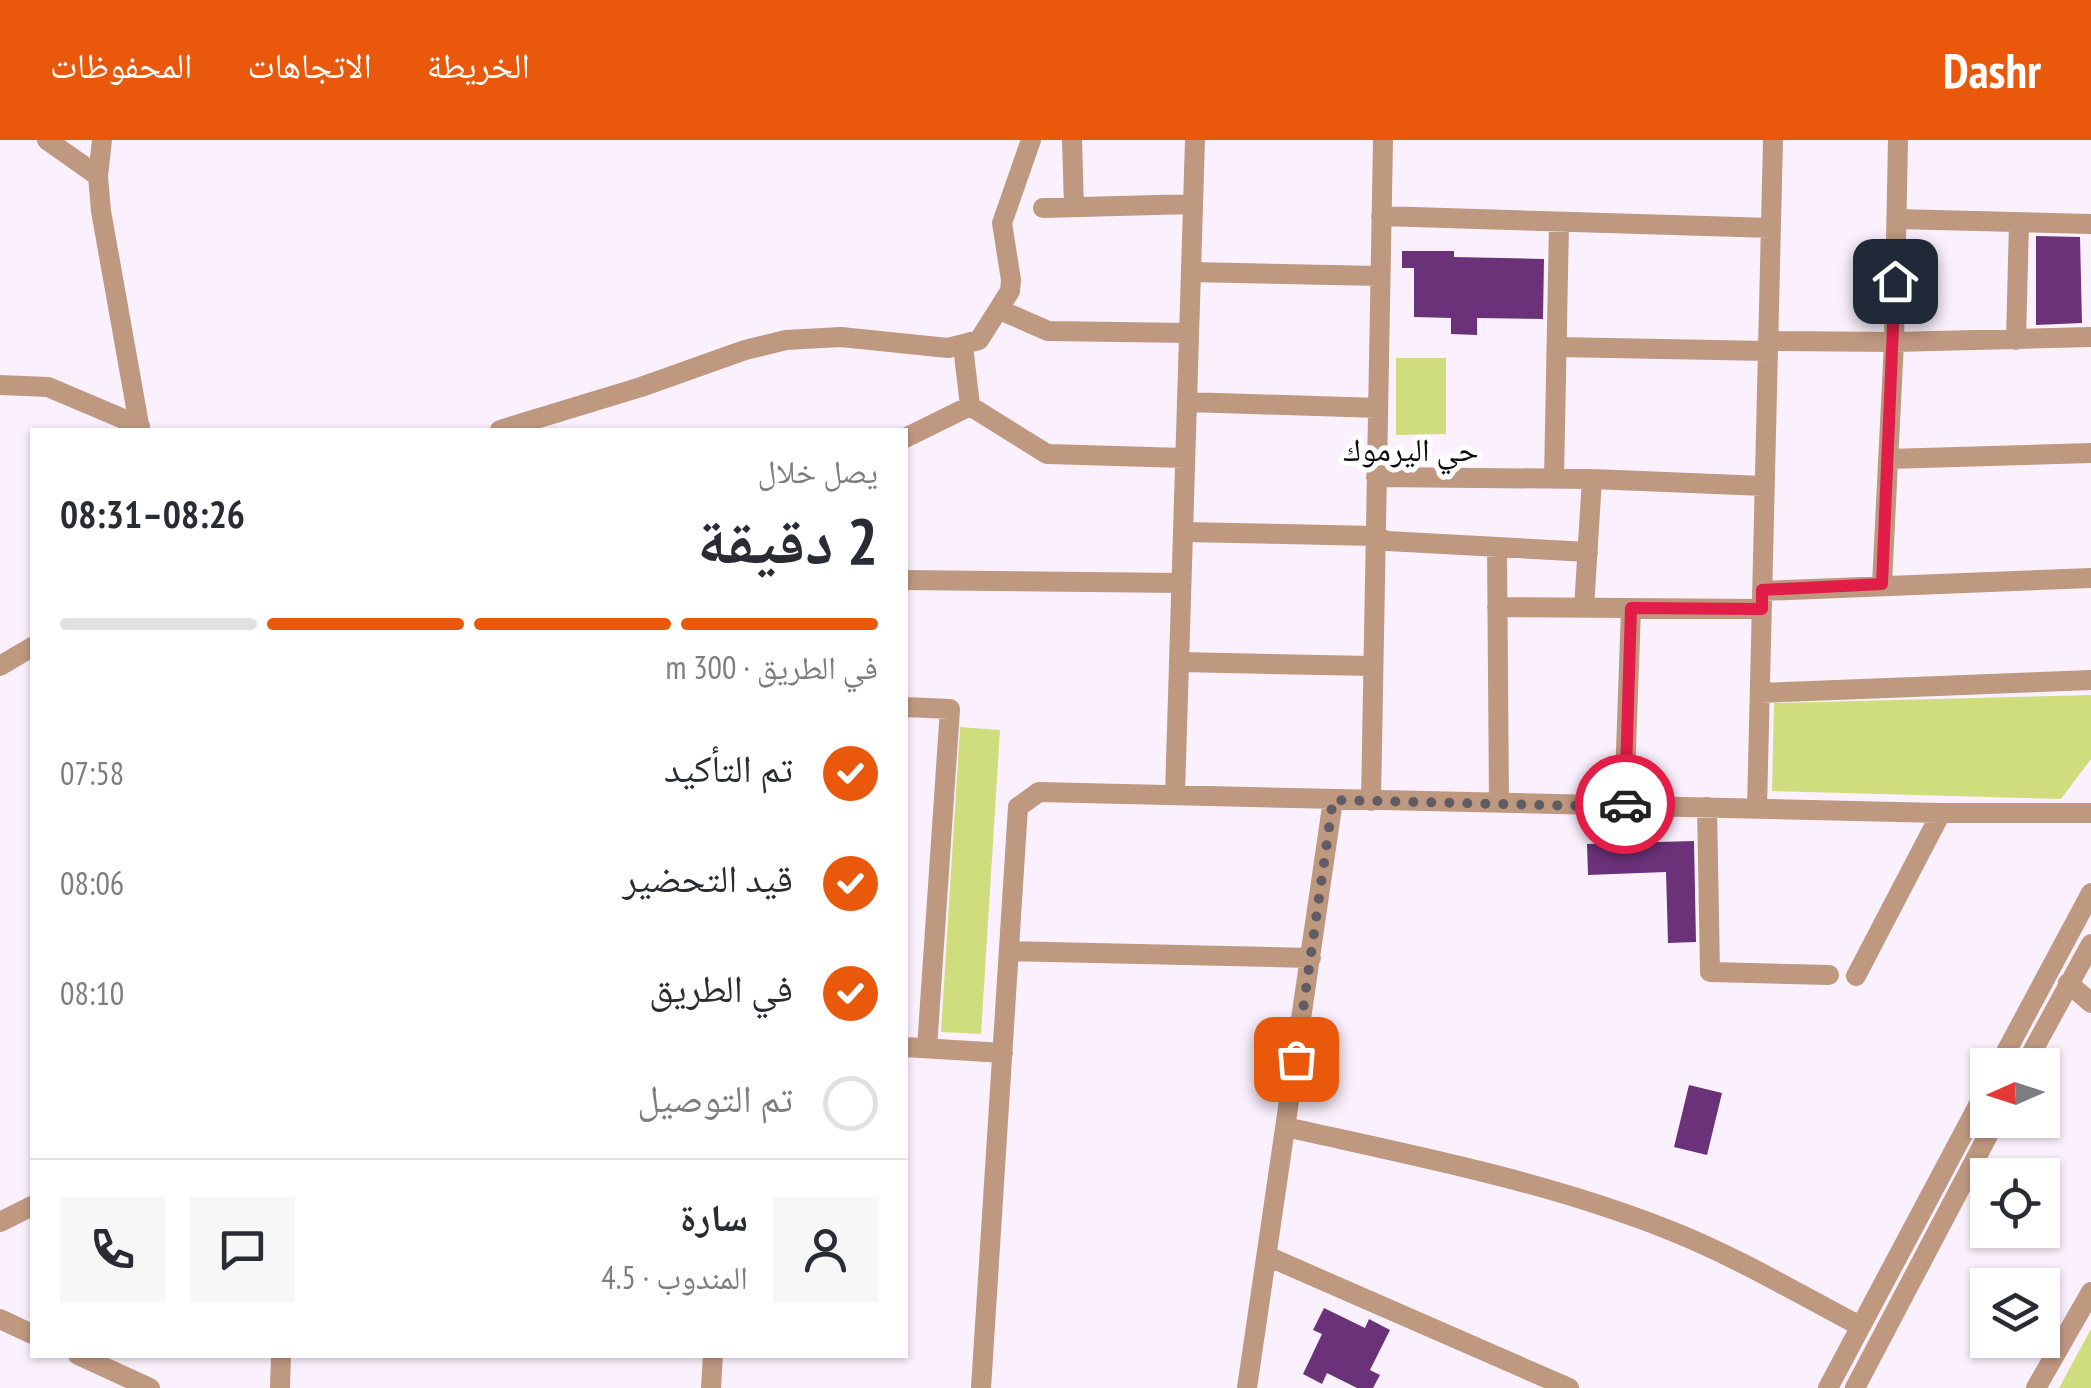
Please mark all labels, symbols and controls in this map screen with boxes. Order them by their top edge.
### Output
text: Dashr [1943,39,2041,101]
text: المحفوظات [50,42,192,88]
text: الاتجاهات [247,42,372,88]
text: الخريطة [427,42,530,88]
pin [1853,239,1938,324]
icon: home [1868,254,1923,309]
district label: حي اليرموك [1343,428,1479,475]
text: يصل خلال [758,450,878,492]
text: 08:26–08:31 [60,489,245,538]
text: 2 دقيقة [697,498,878,582]
text: في الطريق · 300 m [666,646,878,688]
text: تم التأكيد [664,743,793,792]
icon: check [823,746,878,801]
text: 07:58 [60,752,124,794]
courier [1575,754,1675,854]
icon: car [1598,777,1653,832]
text: قيد التحضير [623,853,793,902]
icon: check [823,856,878,911]
text: 08:06 [60,862,124,904]
text: في الطريق [649,963,793,1012]
icon: check [823,966,878,1021]
text: 08:10 [60,972,124,1014]
pin [1254,1017,1339,1102]
icon: bag [1269,1032,1324,1087]
north arrow [1970,1048,2060,1138]
map controls [1970,1048,2060,1358]
text: تم التوصيل [637,1073,793,1122]
button: locate [1970,1158,2060,1248]
text: سارة [680,1192,748,1241]
button: phone [60,1197,165,1302]
button: chat [190,1197,295,1302]
button: person [773,1197,878,1302]
text: المندوب · 4.5 [601,1256,748,1298]
button: layers [1970,1268,2060,1358]

